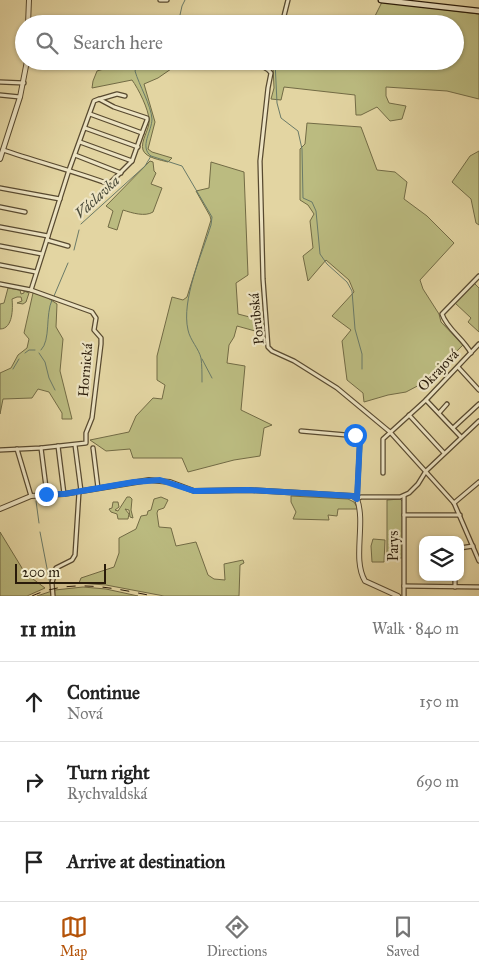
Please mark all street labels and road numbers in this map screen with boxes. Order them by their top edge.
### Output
street label: Porubská [245,292,268,346]
street label: Hornická [75,342,96,398]
street label: Okrajová [414,346,462,395]
street label: Parys [385,531,402,561]

